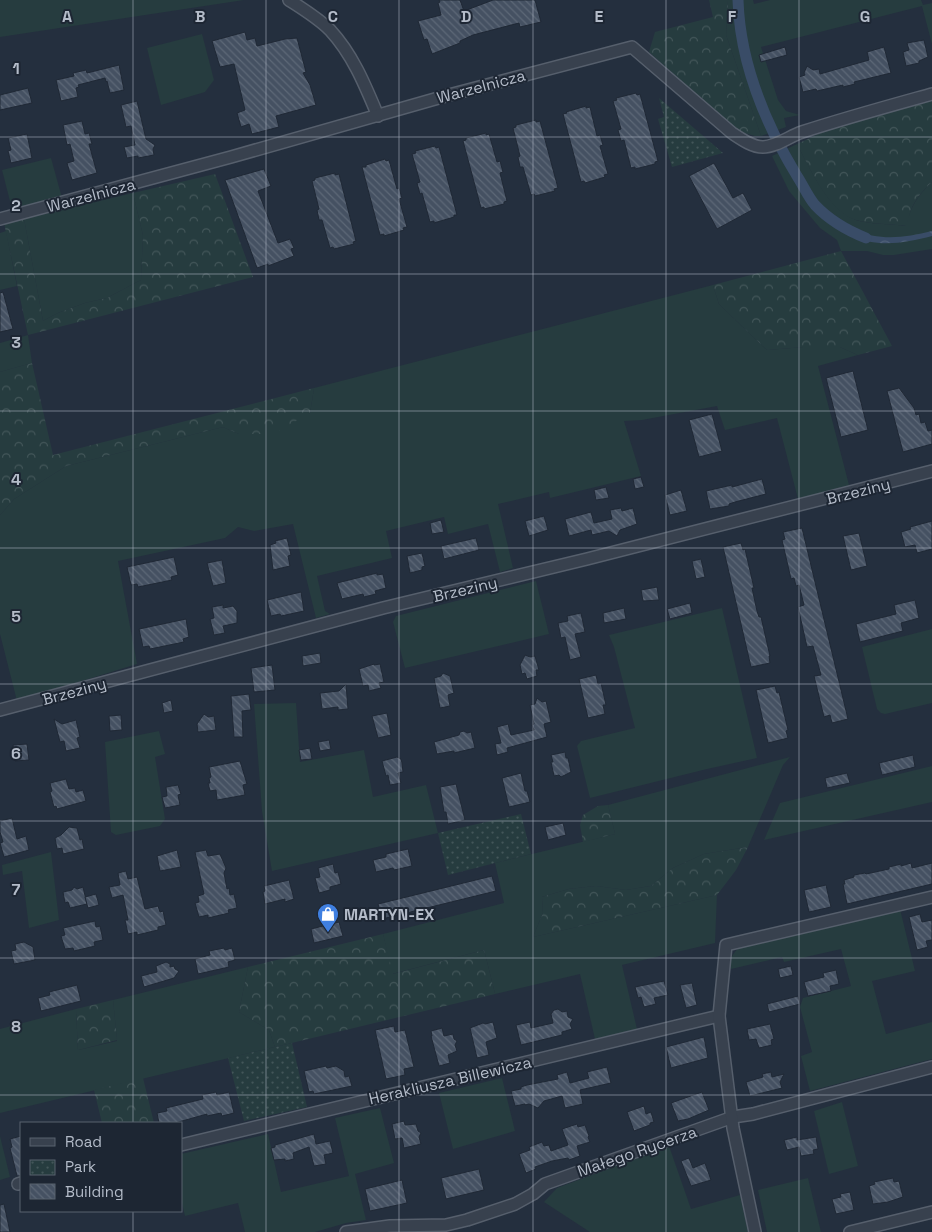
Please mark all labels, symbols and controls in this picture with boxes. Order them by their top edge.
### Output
text: A [62,6,72,27]
text: B [195,6,205,27]
text: C [328,6,338,27]
text: D [461,6,471,27]
text: E [595,6,604,27]
text: F [728,6,737,27]
text: G [860,6,870,27]
text: 1 [12,58,20,79]
street label: Warzelnicza [434,65,528,108]
street label: Warzelnicza [44,174,138,217]
text: 2 [11,195,21,216]
text: 3 [11,332,21,353]
text: 4 [11,469,21,490]
street label: Brzeziny [824,473,892,510]
street label: Brzeziny [431,572,499,607]
text: 5 [11,606,21,627]
street label: Brzeziny [40,673,109,710]
text: 6 [11,743,21,764]
text: 7 [12,879,21,900]
shop icon: MARTYN-EX [316,902,340,933]
place label: MARTYN-EX [344,904,434,925]
text: 8 [11,1016,21,1037]
street label: Herakliusza Billewicza [367,1052,534,1109]
street label: Małego Rycerza [575,1121,700,1182]
legend [20,1122,182,1212]
text: Road [65,1132,102,1151]
text: Park [65,1157,96,1176]
text: Building [65,1182,124,1201]

